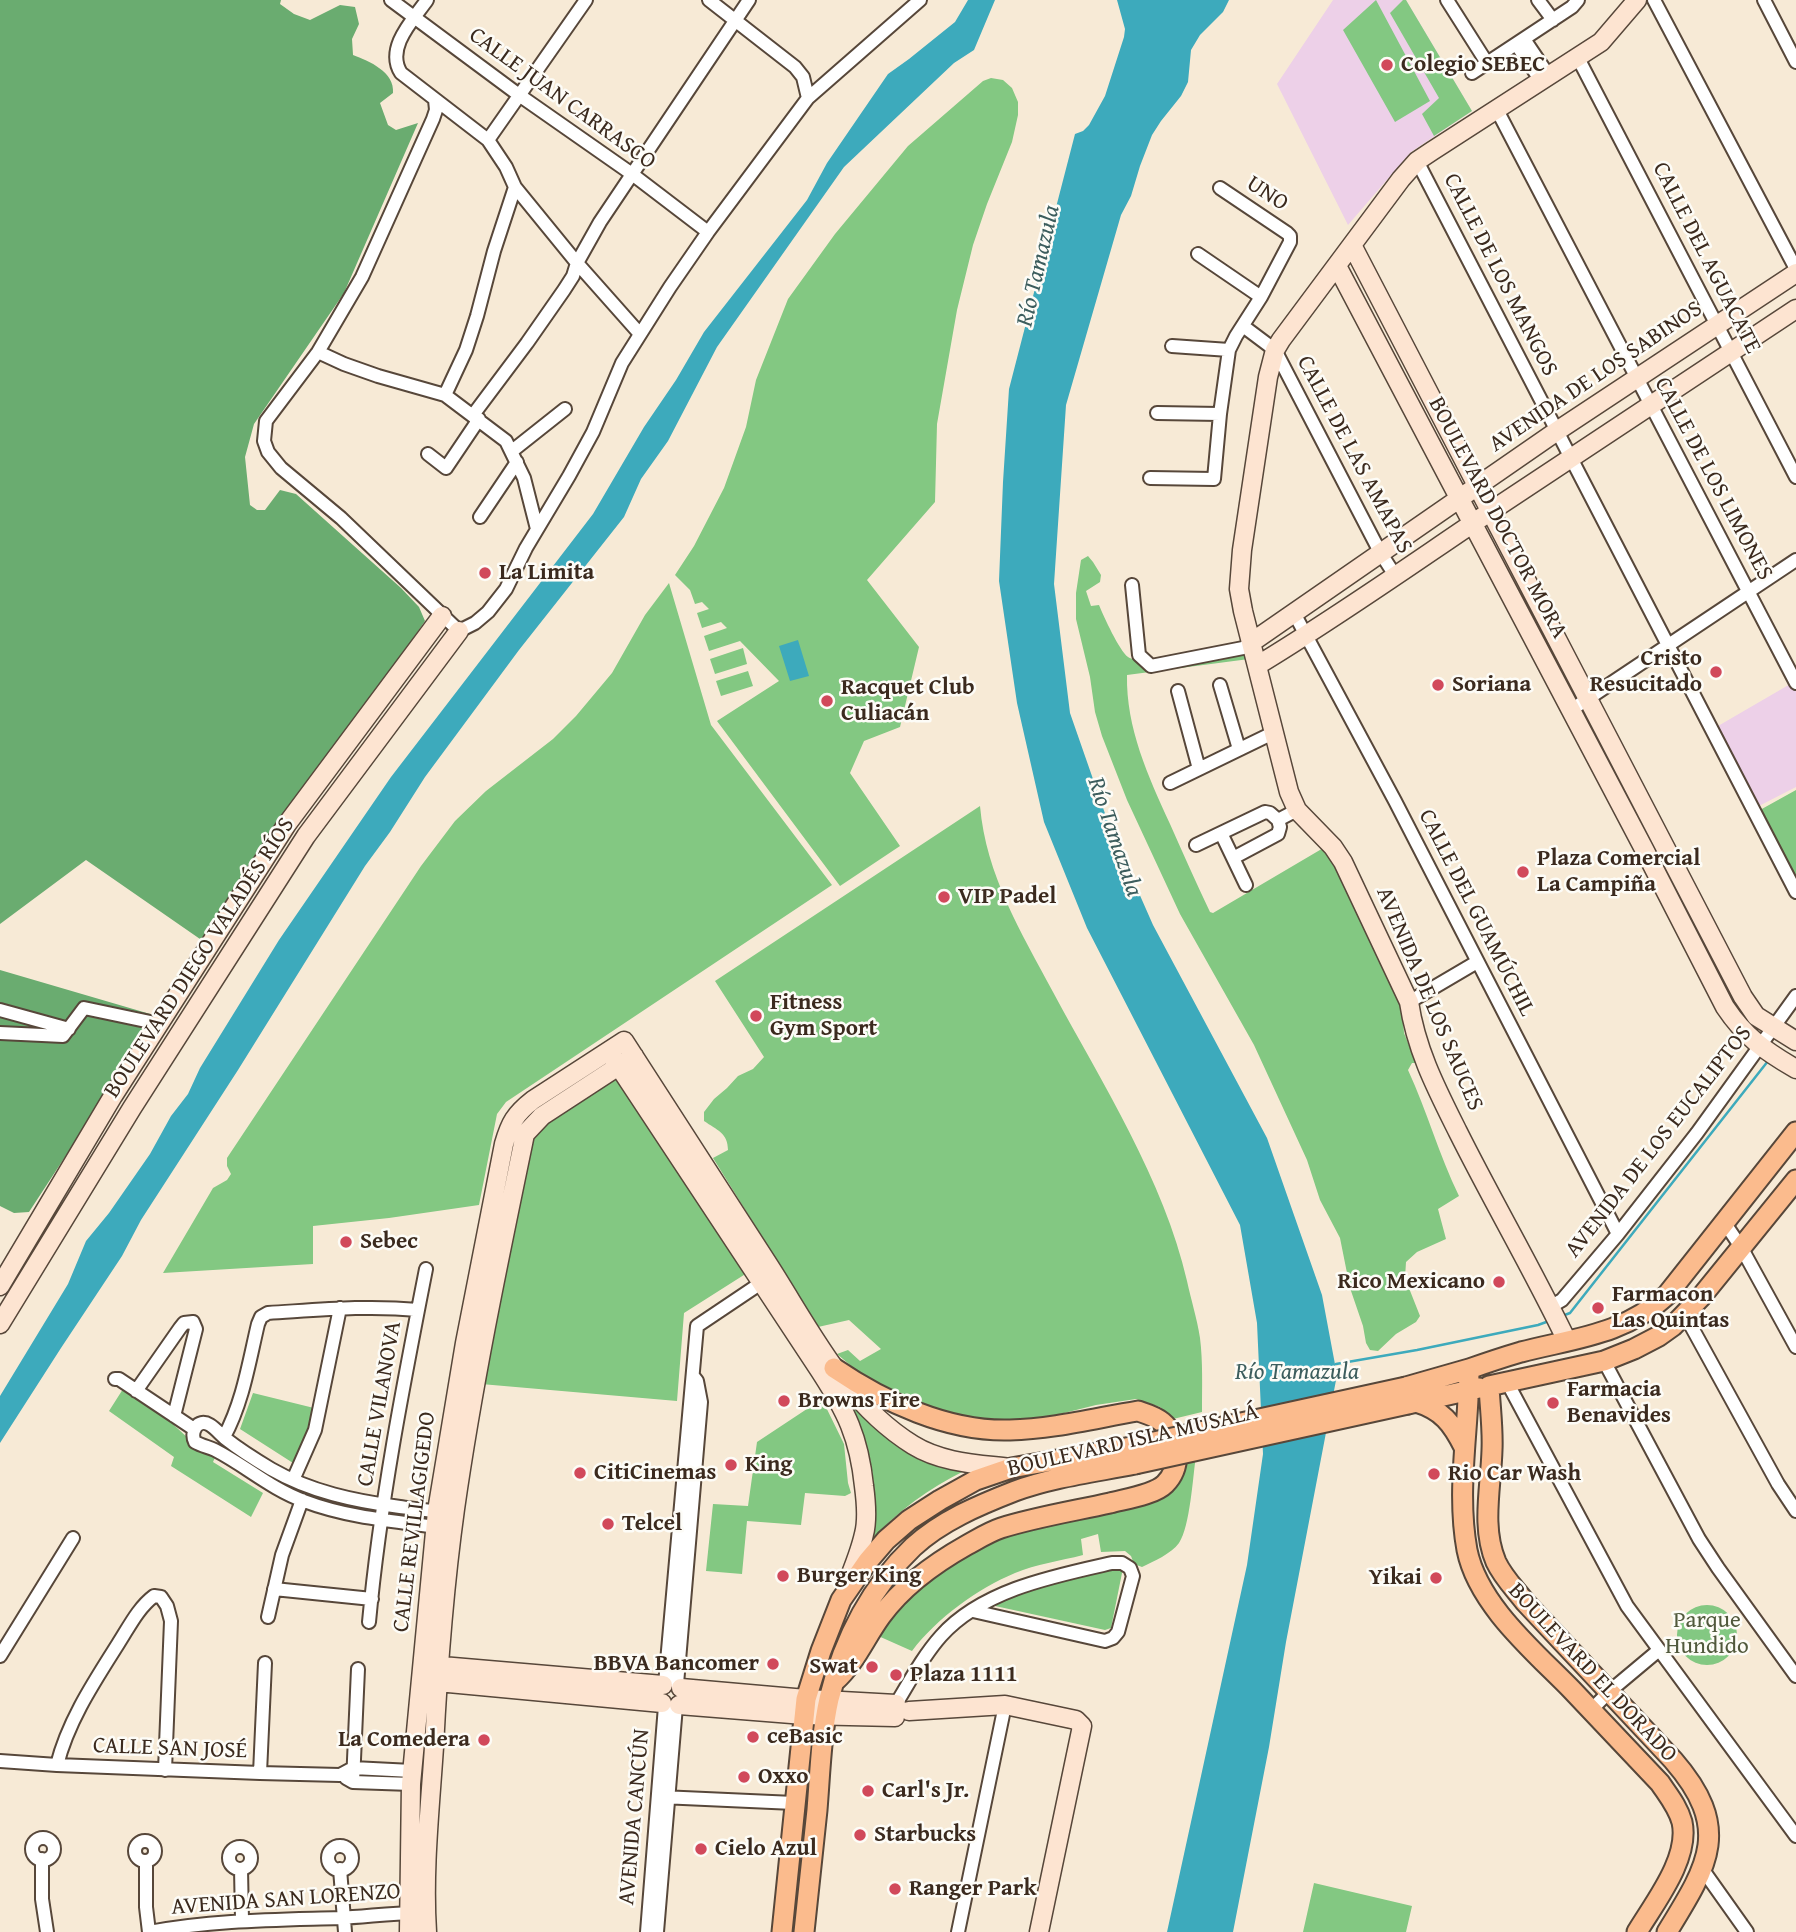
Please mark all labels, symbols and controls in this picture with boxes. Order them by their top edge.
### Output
street label: CALLE JUAN CARRASCO [463,22,661,176]
place label: Colegio SEBEC [1401,51,1545,79]
marker: Colegio SEBEC [1379,57,1395,73]
street label: CALLE DEL AGUACATE [1646,158,1766,358]
street label: CALLE DE LOS MANGOS [1437,169,1563,381]
street label: UNO [1241,170,1293,218]
water label: Río Tamazula [1011,202,1067,330]
street label: AVENIDA DE LOS SABINOS [1484,295,1708,459]
street label: CALLE DE LAS AMAPAS [1290,351,1418,559]
street label: CALLE DE LOS LIMONES [1648,373,1778,585]
street label: BOULEVARD DOCTOR MORA [1422,392,1572,644]
place label: La Limita [499,559,594,587]
marker: La Limita [477,565,493,581]
place label: Cristo Resucitado [1590,645,1702,699]
marker: Cristo Resucitado [1708,664,1724,680]
place label: Soriana [1452,671,1531,699]
place label: Racquet Club Culiacán [841,674,975,728]
marker: Soriana [1430,677,1446,693]
marker: Racquet Club Culiacán [819,693,835,709]
water label: Río Tamazula [1080,774,1148,900]
street label: CALLE DEL GUAMÚCHIL [1412,805,1540,1021]
street label: BOULEVARD DIEGO VALADÉS RÍOS [99,813,301,1103]
place label: Plaza Comercial La Campiña [1537,845,1700,899]
marker: Plaza Comercial La Campiña [1515,864,1531,880]
place label: VIP Padel [958,883,1056,911]
street label: AVENIDA DE LOS SAUCES [1369,883,1489,1115]
marker: VIP Padel [936,889,952,905]
place label: Fitness Gym Sport [770,989,877,1043]
marker: Fitness Gym Sport [748,1008,764,1024]
street label: AVENIDA DE LOS EUCALIPTOS [1560,1021,1758,1263]
place label: Sebec [360,1228,418,1256]
marker: Sebec [338,1234,354,1250]
place label: Rico Mexicano [1337,1268,1485,1296]
marker: Rico Mexicano [1491,1274,1507,1290]
place label: Farmacon Las Quintas [1612,1281,1729,1335]
marker: Farmacon Las Quintas [1590,1300,1606,1316]
street label: CALLE VILANOVA [352,1319,408,1489]
water label: Río Tamazula [1235,1359,1359,1387]
place label: Farmacia Benavides [1567,1376,1671,1430]
place label: Browns Fire [798,1387,920,1415]
marker: Browns Fire [776,1393,792,1409]
marker: Farmacia Benavides [1545,1395,1561,1411]
street label: BOULEVARD ISLA MUSALÁ [1005,1399,1261,1483]
street label: CALLE REVILLAGIGEDO [388,1410,442,1634]
place label: King [745,1451,792,1479]
marker: King [723,1457,739,1473]
place label: CitiCinemas [594,1459,716,1487]
place label: Rio Car Wash [1448,1460,1581,1488]
marker: CitiCinemas [572,1465,588,1481]
marker: Rio Car Wash [1426,1466,1442,1482]
place label: Telcel [622,1510,682,1538]
marker: Telcel [600,1516,616,1532]
place label: Burger King [797,1562,921,1590]
place label: Yikai [1369,1564,1422,1592]
marker: Burger King [775,1568,791,1584]
marker: Yikai [1428,1570,1444,1586]
street label: BOULEVARD EL DORADO [1502,1578,1682,1768]
park label: Parque Hundido [1665,1607,1749,1661]
place label: BBVA Bancomer [594,1650,759,1678]
place label: Swat [809,1653,858,1681]
marker: BBVA Bancomer [765,1656,781,1672]
marker: Swat [864,1659,880,1675]
place label: Plaza 1111 [910,1661,1018,1689]
marker: Plaza 1111 [888,1667,904,1683]
place label: ceBasic [767,1723,843,1751]
place label: La Comedera [338,1726,470,1754]
street label: AVENIDA CANCÚN [614,1728,656,1906]
marker: ceBasic [745,1729,761,1745]
marker: La Comedera [476,1732,492,1748]
street label: CALLE SAN JOSÉ [92,1733,248,1765]
place label: Oxxo [758,1763,809,1791]
marker: Oxxo [736,1769,752,1785]
place label: Carl's Jr. [882,1777,969,1805]
marker: Carl's Jr. [860,1783,876,1799]
place label: Starbucks [874,1821,976,1849]
marker: Starbucks [852,1827,868,1843]
place label: Cielo Azul [715,1835,817,1863]
marker: Cielo Azul [693,1841,709,1857]
place label: Ranger Park [909,1875,1036,1903]
street label: AVENIDA SAN LORENZO [170,1878,402,1922]
marker: Ranger Park [887,1881,903,1897]

